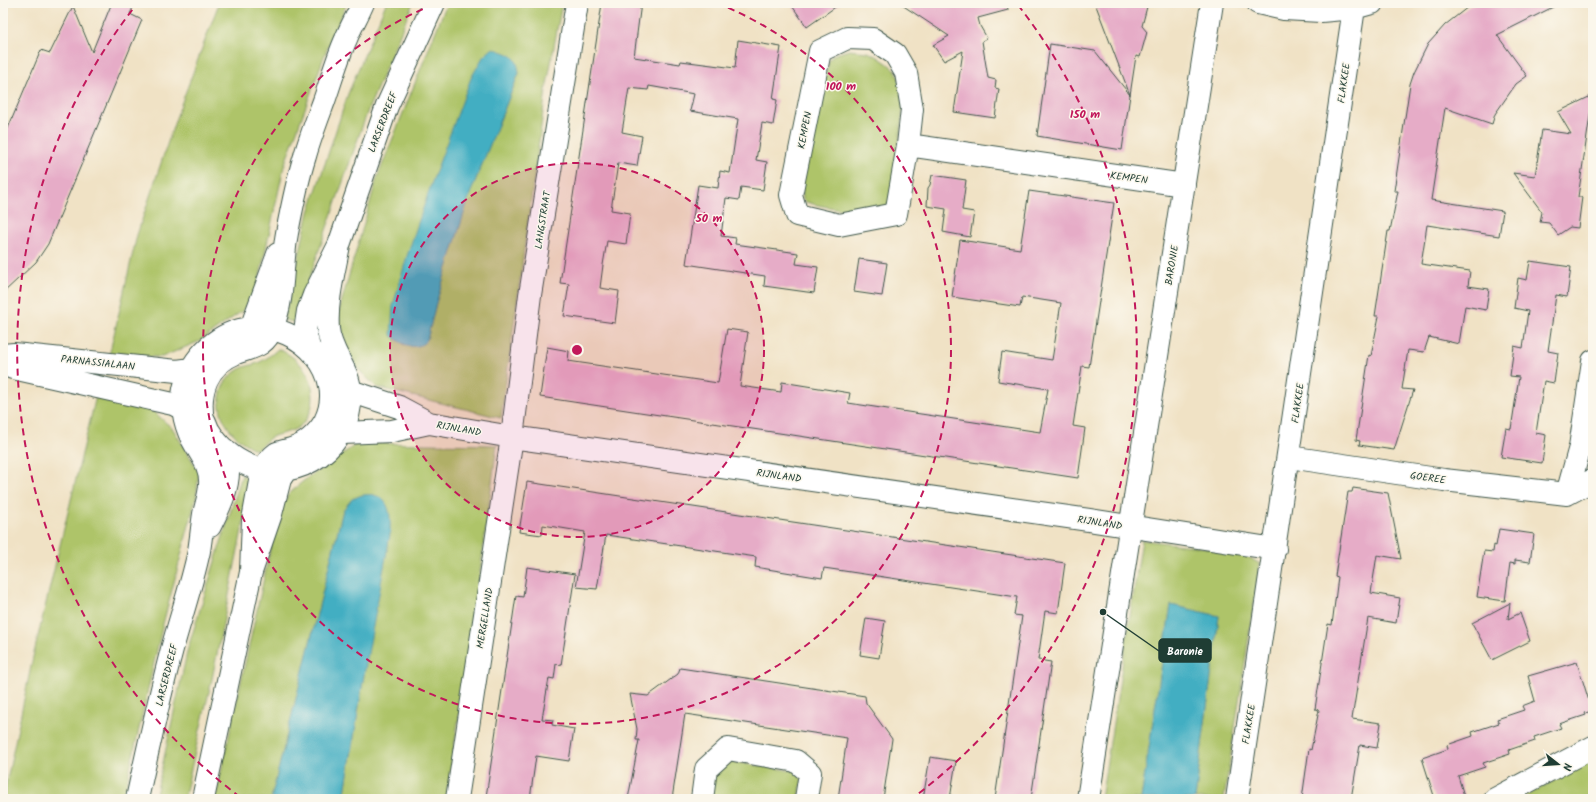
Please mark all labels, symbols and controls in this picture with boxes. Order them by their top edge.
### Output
street label: FLAKKEE [1333,61,1355,104]
text: 100 m [826,77,856,96]
street label: LARSERDREEF [364,89,402,155]
text: 150 m [1070,105,1100,124]
street label: KEMPEN [794,110,816,150]
street label: KEMPEN [1109,167,1149,189]
street label: LANGSTRAAT [531,188,556,250]
text: 50 m [695,209,723,228]
street label: BARONIE [1161,243,1183,286]
centre of rings [570,343,584,357]
street label: PARNASSIALAAN [60,351,136,375]
street label: FLAKKEE [1287,381,1309,424]
street label: RIJNLAND [435,417,483,441]
street label: RIJNLAND [755,465,803,487]
street label: GOEREE [1409,468,1448,489]
street label: RIJNLAND [1076,512,1124,535]
street label: MERGELLAND [472,586,498,650]
callout: Baronie [1159,639,1211,662]
street label: LARSERDREEF [152,642,183,708]
text: Baronie [1167,643,1204,661]
street label: FLAKKEE [1238,702,1260,745]
north arrow [1538,744,1578,784]
text: N [1557,761,1576,773]

